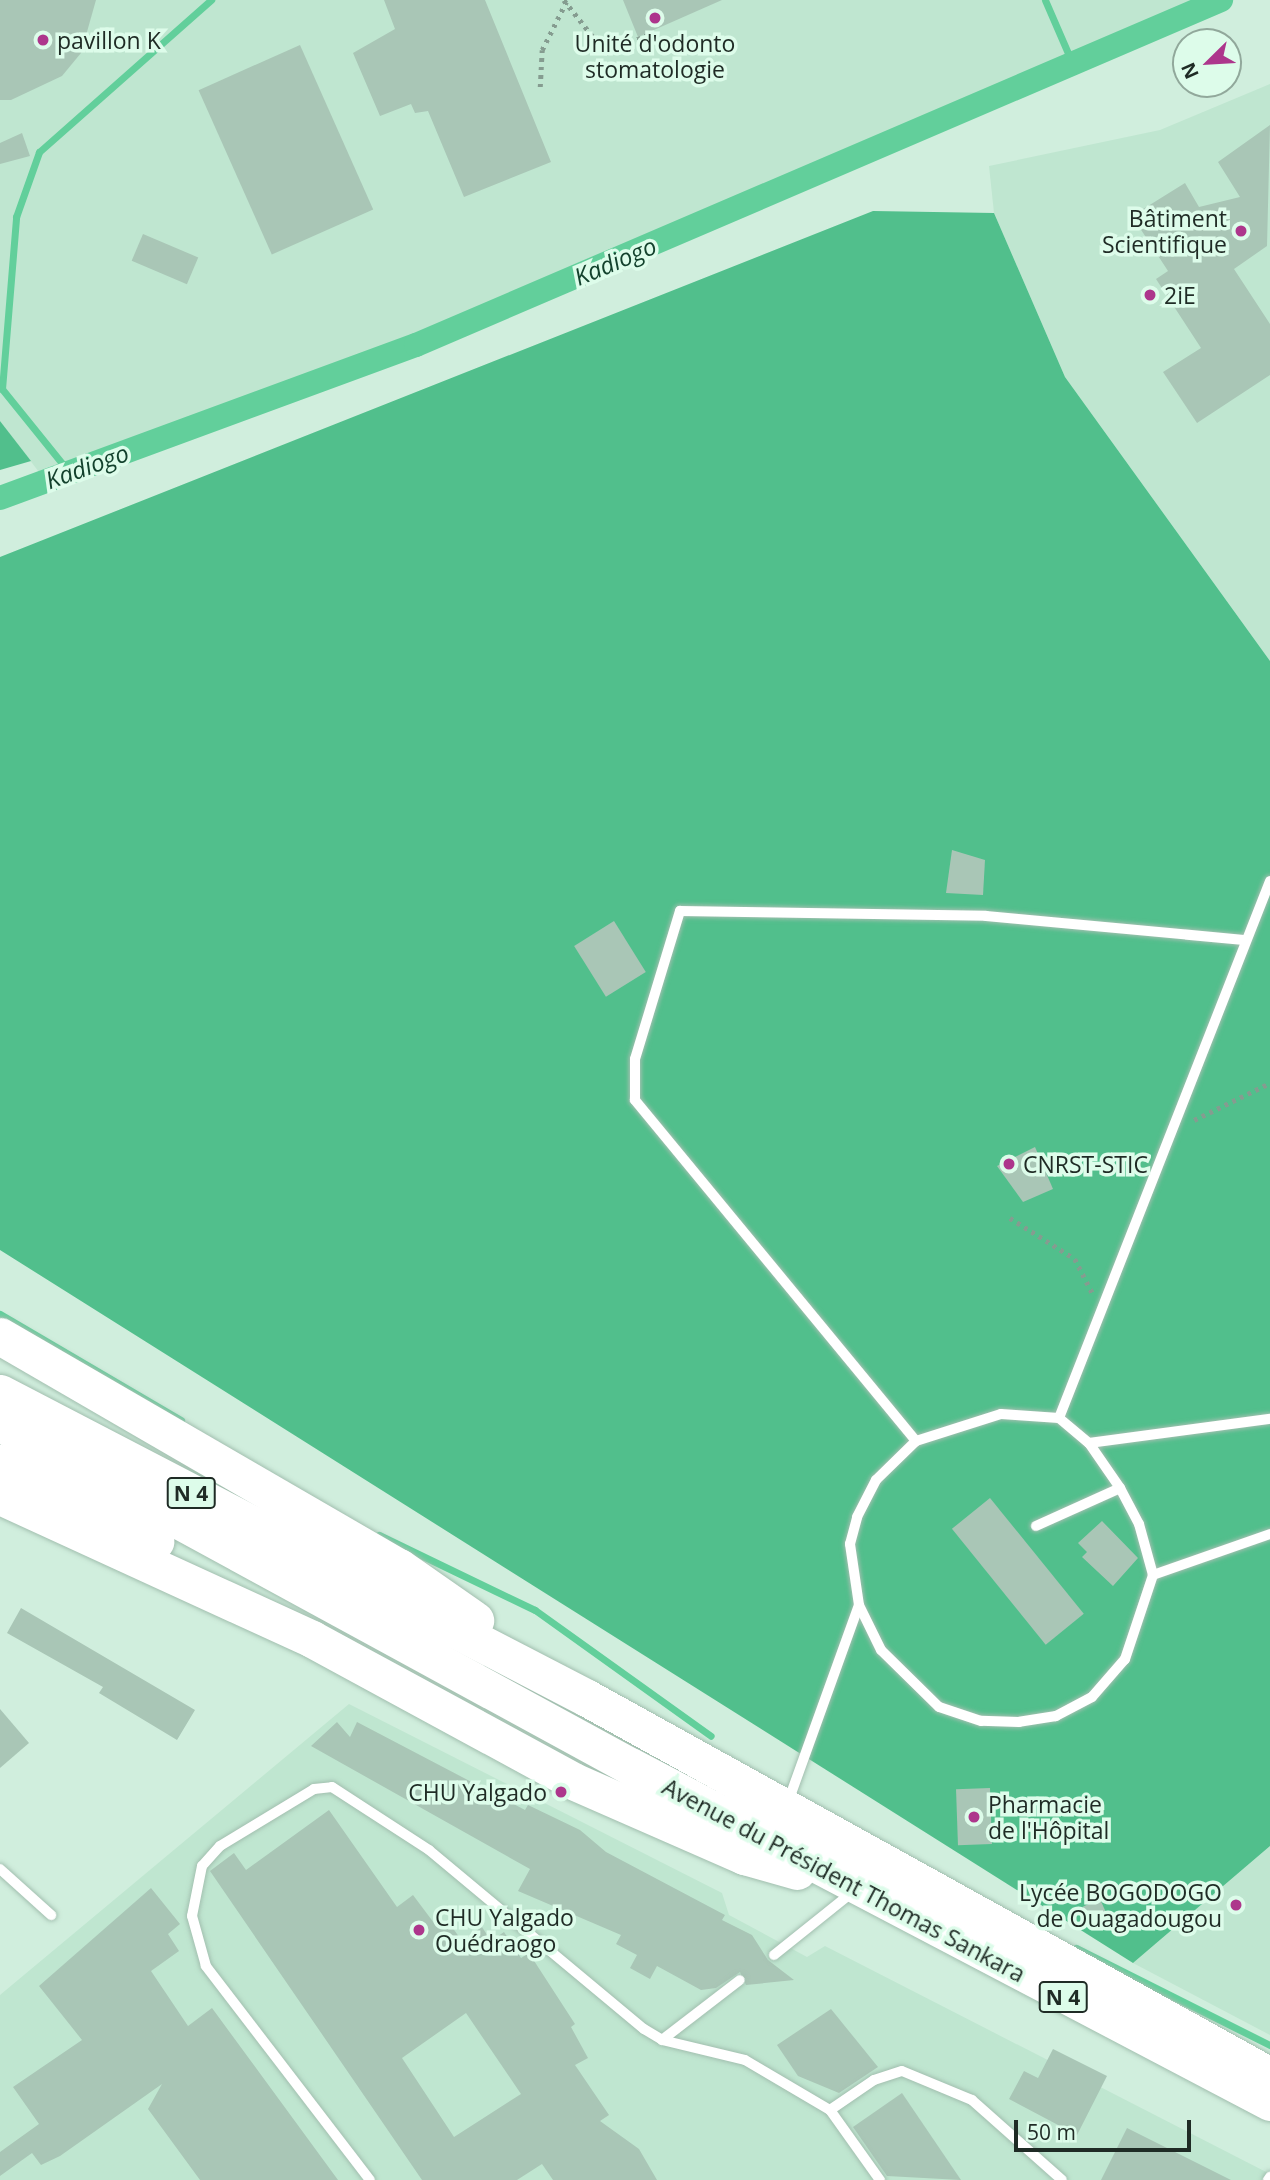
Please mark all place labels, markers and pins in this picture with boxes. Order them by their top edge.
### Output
marker: Unité d'odonto stomatologie [647,10,663,26]
place label: pavillon K [57,26,161,54]
place label: Unité d'odonto stomatologie [575,29,735,83]
marker: pavillon K [35,32,51,48]
place label: Bâtiment Scientifique [1102,204,1227,258]
marker: Bâtiment Scientifique [1233,223,1249,239]
place label: 2iE [1164,281,1196,309]
marker: 2iE [1142,287,1158,303]
place label: CNRST-STIC [1023,1150,1148,1178]
marker: CNRST-STIC [1001,1156,1017,1172]
place label: CHU Yalgado [408,1778,547,1806]
marker: CHU Yalgado [553,1784,569,1800]
place label: Pharmacie de l'Hôpital [988,1790,1109,1844]
marker: Pharmacie de l'Hôpital [966,1809,982,1825]
place label: Lycée BOGODOGO de Ouagadougou [1019,1878,1222,1932]
marker: Lycée BOGODOGO de Ouagadougou [1228,1897,1244,1913]
place label: CHU Yalgado Ouédraogo [435,1903,574,1957]
marker: CHU Yalgado Ouédraogo [409,1920,429,1940]

